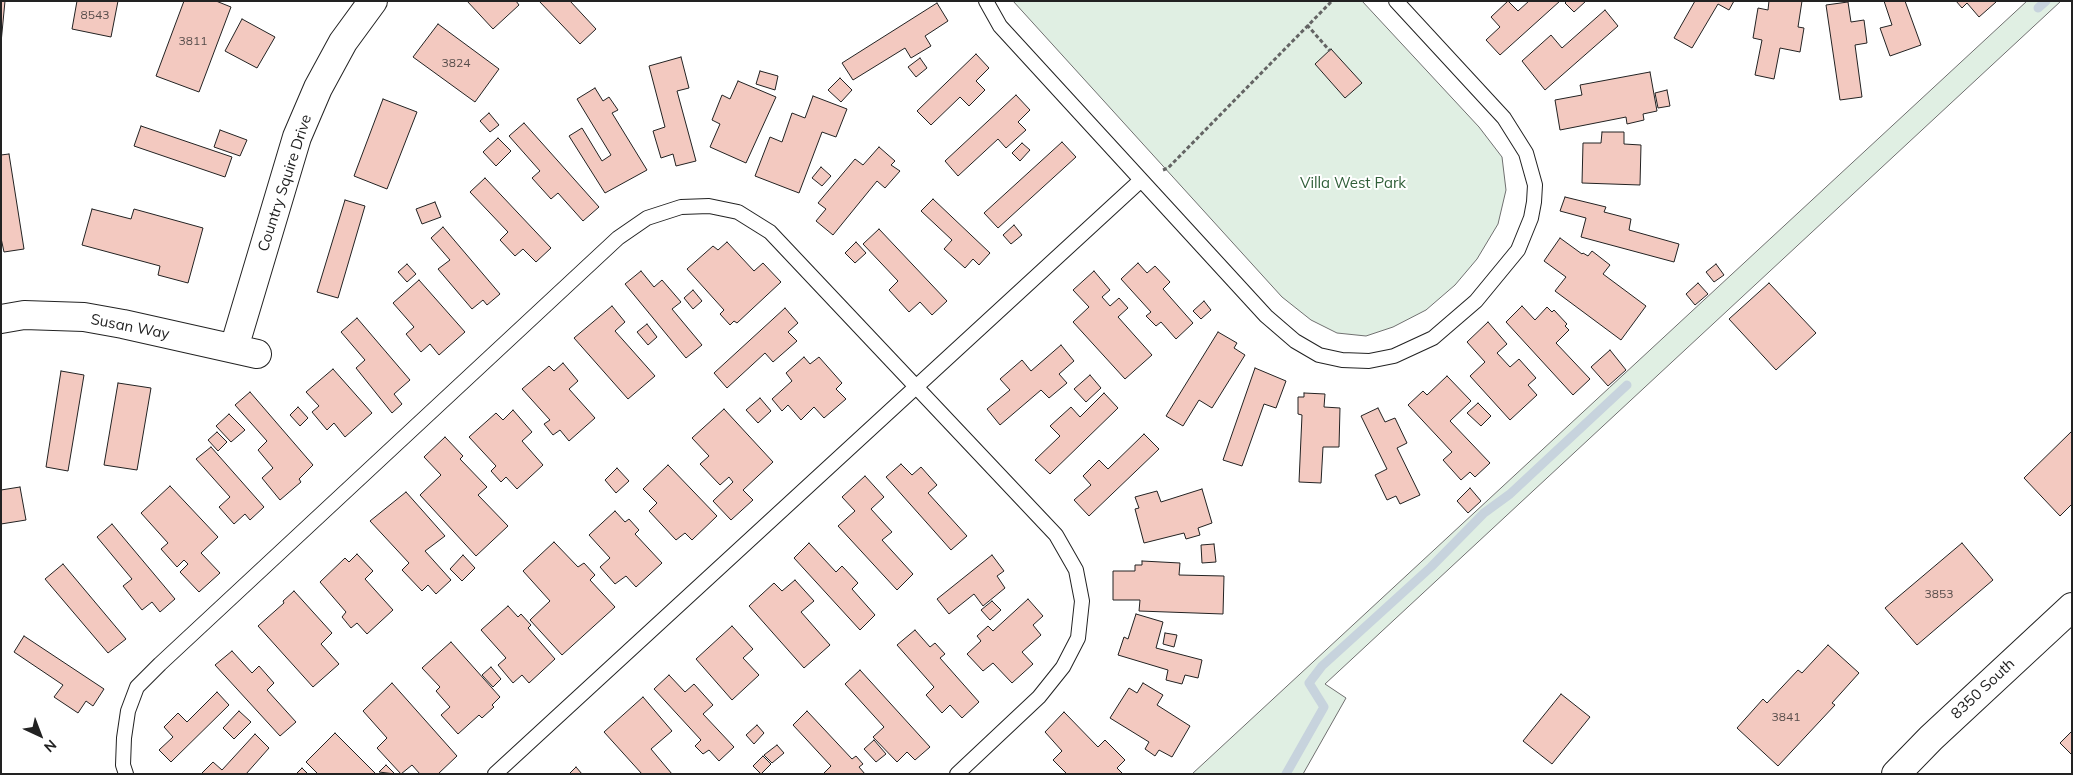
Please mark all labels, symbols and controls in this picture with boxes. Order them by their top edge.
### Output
house number: 8543 [81,8,109,22]
house number: 3811 [179,34,207,48]
house number: 3824 [442,56,470,70]
street label: Country Squire Drive [254,112,316,254]
park label: Villa West Park [1300,174,1406,192]
street label: Susan Way [89,311,171,343]
house number: 3853 [1925,587,1953,601]
street label: 8350 South [1947,655,2019,723]
north arrow [15,710,65,760]
house number: 3841 [1772,710,1800,724]
text: N [40,736,60,756]

